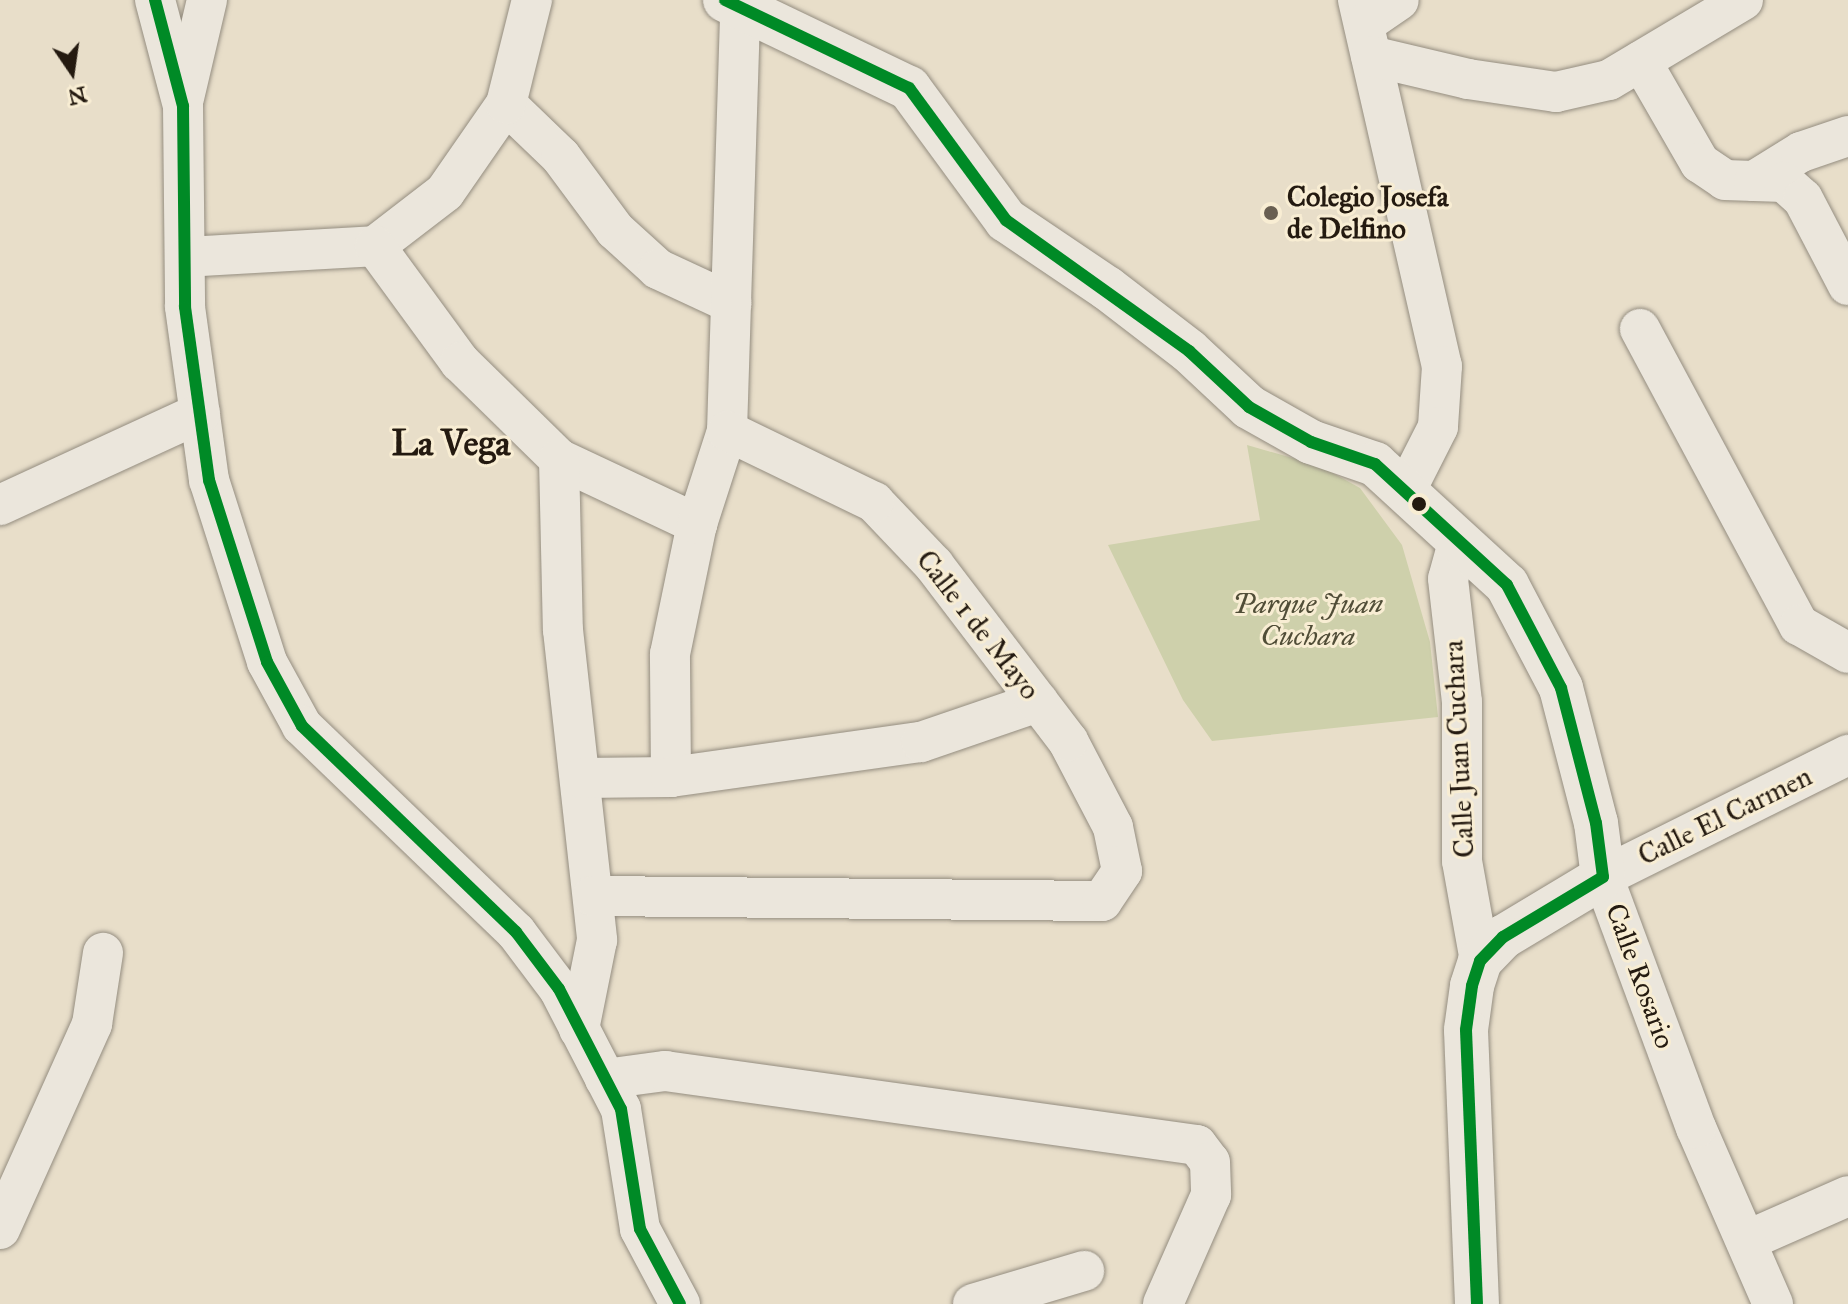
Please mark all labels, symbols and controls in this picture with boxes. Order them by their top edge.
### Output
north arrow [32,32,112,112]
text: N [65,81,90,111]
place label: Colegio Josefa de Delfino [1287,180,1449,246]
marker: Colegio Josefa de Delfino [1262,204,1280,222]
district label: La Vega [391,422,511,466]
unlabelled marker [1411,496,1427,512]
street label: Calle 1 de Mayo [909,544,1047,706]
park label: Parque Juan Cuchara [1233,587,1383,653]
street label: Calle Juan Cuchara [1437,639,1481,859]
street label: Calle El Carmen [1633,759,1817,873]
street label: Calle Rosario [1598,899,1682,1053]

